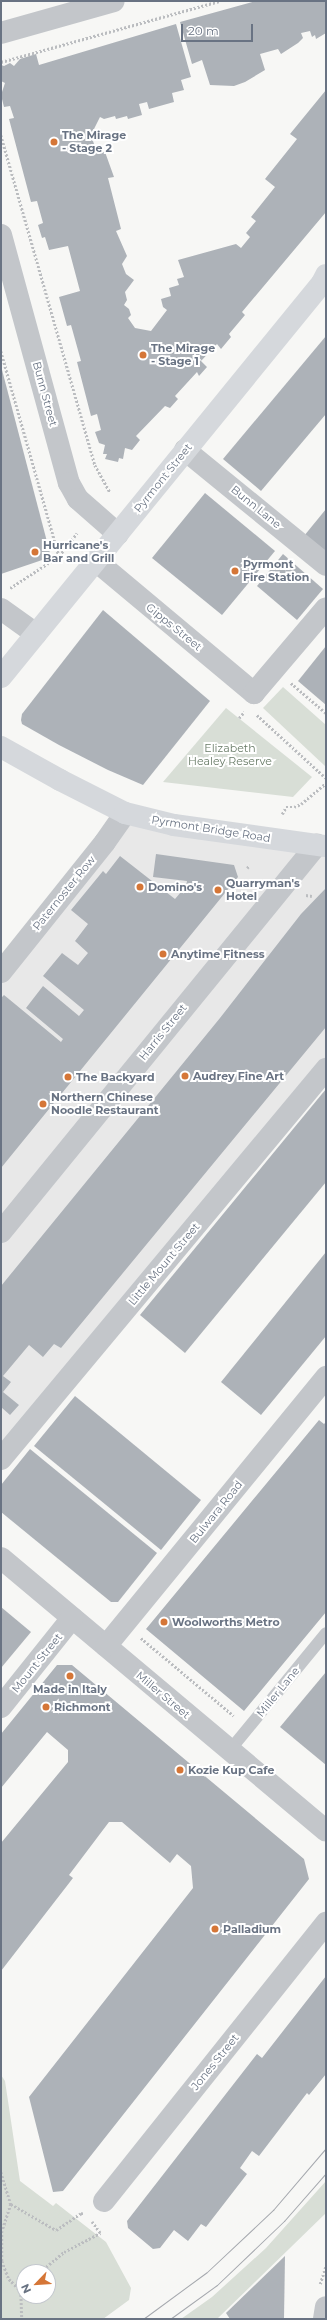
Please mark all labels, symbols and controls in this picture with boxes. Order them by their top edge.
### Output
scale bar [183,16,255,42]
text: 20 m [188,23,219,38]
place label: The Mirage - Stage 2 [62,129,126,155]
marker: The Mirage - Stage 2 [49,137,59,147]
place label: The Mirage - Stage 1 [151,342,215,368]
marker: The Mirage - Stage 1 [138,350,148,360]
street label: Bunn Street [30,360,60,428]
street label: Pyrmont Street [131,441,195,515]
street label: Bunn Lane [228,483,284,531]
place label: Hurricane's Bar and Grill [43,539,114,565]
marker: Hurricane's Bar and Grill [30,547,40,557]
place label: Pyrmont Fire Station [243,558,309,584]
marker: Pyrmont Fire Station [230,566,240,576]
street label: Gipps Street [143,601,205,653]
park label: Elizabeth Healey Reserve [188,742,272,768]
street label: Pyrmont Bridge Road [151,813,271,845]
street label: Paternoster Row [30,853,98,933]
place label: Quarryman's Hotel [226,877,300,903]
place label: Domino's [148,880,202,894]
marker: Domino's [135,882,145,892]
marker: Quarryman's Hotel [213,885,223,895]
place label: Anytime Fitness [171,947,265,961]
marker: Anytime Fitness [158,949,168,959]
street label: Harris Street [136,1001,190,1063]
place label: Audrey Fine Art [193,1069,284,1083]
place label: The Backyard [76,1070,155,1084]
marker: Audrey Fine Art [180,1071,190,1081]
marker: The Backyard [63,1072,73,1082]
place label: Northern Chinese Noodle Restaurant [51,1091,159,1117]
marker: Northern Chinese Noodle Restaurant [38,1099,48,1109]
street label: Little Mount Street [126,1220,202,1308]
street label: Bulwara Road [187,1478,245,1546]
place label: Woolworths Metro [172,1615,280,1629]
marker: Woolworths Metro [159,1617,169,1627]
street label: Mount Street [9,1631,65,1695]
street label: Miller Lane [254,1664,302,1720]
street label: Miller Street [133,1669,193,1721]
marker: Made in Italy [65,1671,75,1681]
place label: Made in Italy [33,1682,107,1696]
place label: Richmont [54,1700,111,1714]
marker: Richmont [41,1702,51,1712]
place label: Kozie Kup Cafe [188,1763,274,1777]
marker: Kozie Kup Cafe [175,1765,185,1775]
place label: Palladium [223,1922,281,1936]
marker: Palladium [210,1924,220,1934]
street label: Jones Street [188,2031,242,2093]
north arrow [16,2264,56,2304]
text: N [18,2282,34,2296]

